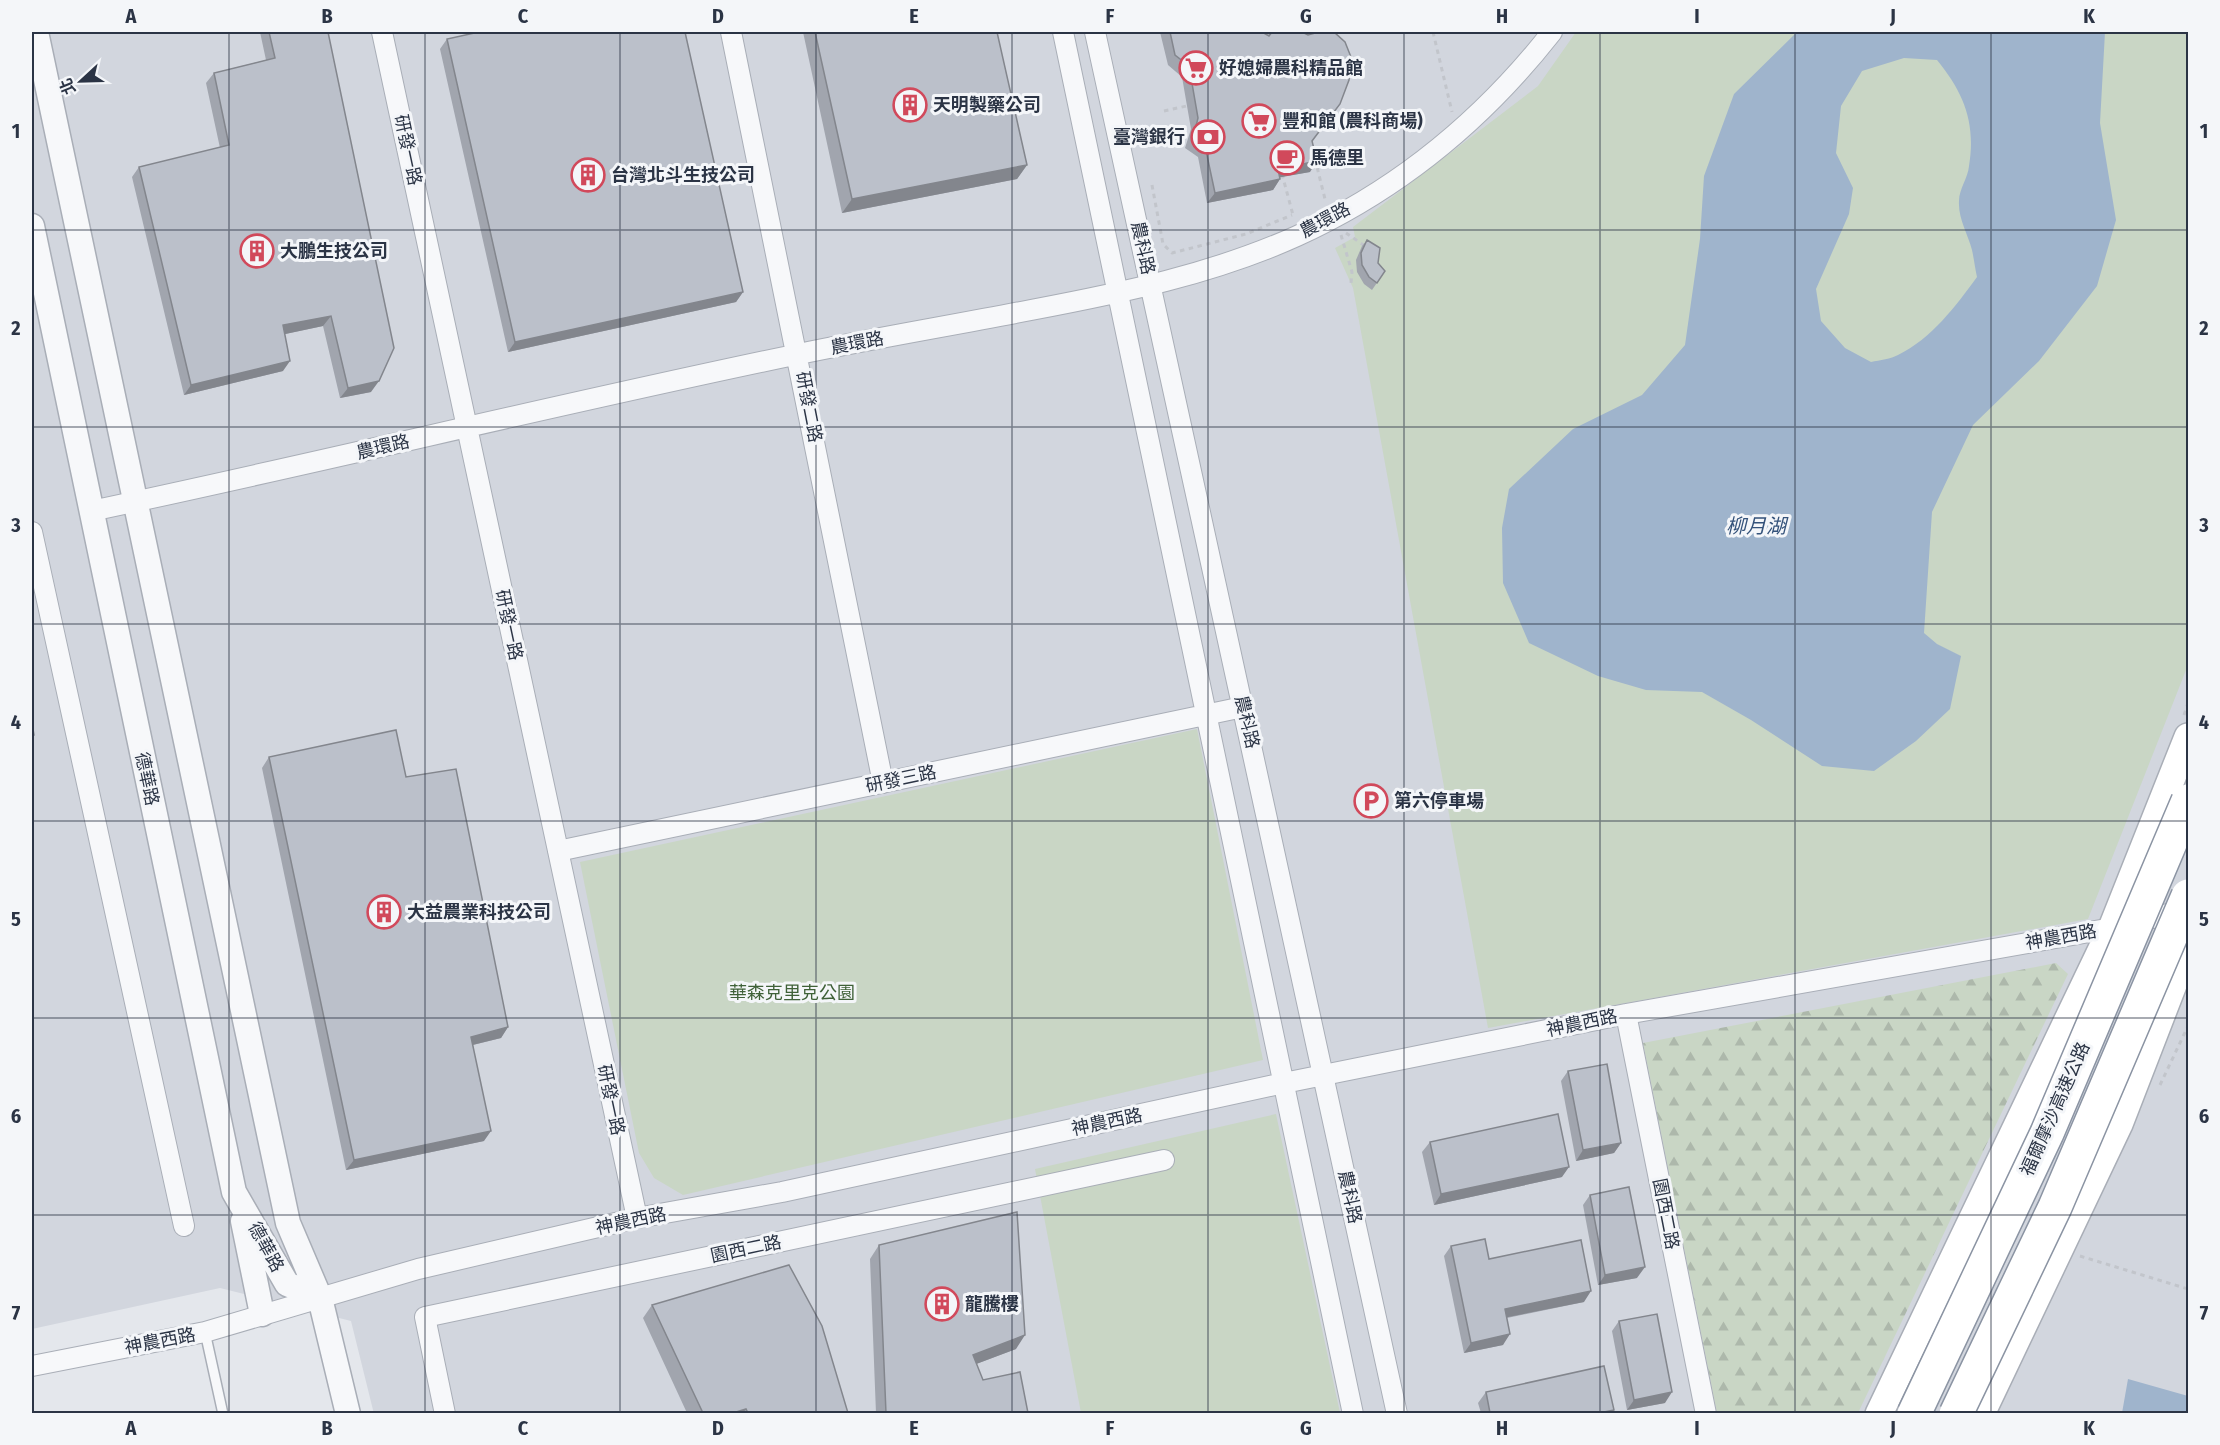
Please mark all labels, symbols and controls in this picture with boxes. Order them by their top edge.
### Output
text: A [125,4,138,28]
text: B [321,4,333,28]
text: C [518,4,529,28]
text: D [712,4,724,28]
text: E [909,4,919,28]
text: F [1106,4,1115,28]
text: G [1300,4,1312,28]
text: H [1496,4,1508,28]
text: I [1694,4,1700,28]
text: J [1889,4,1896,28]
text: K [2083,4,2095,28]
supermarket icon: 好媳婦農科精品館 [1178,50,1214,86]
north arrow [51,51,111,111]
place label: 好媳婦農科精品館 [1219,57,1363,79]
text: 北 [56,75,79,97]
building icon: 天明製藥公司 [892,87,928,123]
place label: 天明製藥公司 [933,94,1041,116]
supermarket icon: 豐和館 (農科商場) [1241,103,1277,139]
place label: 豐和館 (農科商場) [1282,110,1423,132]
street label: 研發一路 [390,112,426,188]
text: 1 [12,119,20,143]
bank icon: 臺灣銀行 [1190,119,1226,155]
text: 1 [2200,119,2208,143]
place label: 臺灣銀行 [1113,126,1185,148]
cafe icon: 馬德里 [1269,140,1305,176]
place label: 馬德里 [1310,147,1364,169]
building icon: 台灣北斗生技公司 [570,157,606,193]
place label: 台灣北斗生技公司 [611,164,755,186]
street label: 農環路 [1296,198,1354,242]
street label: 農科路 [1127,219,1159,277]
building icon: 大鵬生技公司 [239,233,275,269]
place label: 大鵬生技公司 [280,240,388,262]
text: 2 [10,316,21,340]
text: 2 [2198,316,2209,340]
street label: 農環路 [828,327,886,359]
street label: 研發二路 [791,370,827,444]
street label: 農環路 [354,430,412,464]
text: 3 [10,513,21,537]
text: 3 [2198,513,2209,537]
water label: 柳月湖 [1726,514,1789,538]
street label: 研發一路 [491,587,527,663]
street label: 農科路 [1230,693,1264,751]
text: 4 [11,710,21,734]
text: 4 [2199,710,2209,734]
street label: 德華路 [131,750,163,808]
street label: 研發三路 [863,761,939,797]
parking icon: 第六停車場 [1353,783,1389,819]
place label: 第六停車場 [1394,790,1484,812]
building icon: 大益農業科技公司 [366,894,402,930]
place label: 大益農業科技公司 [407,901,551,923]
text: 5 [11,907,21,931]
text: 5 [2199,907,2209,931]
street label: 神農西路 [2024,920,2098,954]
park label: 華森克里克公園 [729,982,855,1004]
street label: 神農西路 [1544,1005,1620,1041]
street label: 福爾摩沙高速公路 [2016,1039,2094,1179]
street label: 研發一路 [593,1062,629,1138]
text: 6 [11,1104,21,1128]
street label: 神農西路 [1069,1104,1145,1140]
text: 6 [2199,1104,2209,1128]
street label: 農科路 [1334,1168,1366,1226]
street label: 園西二路 [1648,1177,1684,1251]
street label: 神農西路 [593,1203,669,1239]
street label: 德華路 [243,1218,289,1276]
street label: 園西二路 [708,1231,784,1267]
building icon: 龍騰樓 [924,1286,960,1322]
place label: 龍騰樓 [965,1293,1019,1315]
text: 7 [12,1301,21,1325]
text: 7 [2200,1301,2209,1325]
street label: 神農西路 [123,1323,197,1359]
text: A [125,1416,138,1440]
text: B [321,1416,333,1440]
text: C [518,1416,529,1440]
text: D [712,1416,724,1440]
text: E [909,1416,919,1440]
text: F [1106,1416,1115,1440]
text: G [1300,1416,1312,1440]
text: H [1496,1416,1508,1440]
text: I [1694,1416,1700,1440]
text: J [1889,1416,1896,1440]
text: K [2083,1416,2095,1440]

